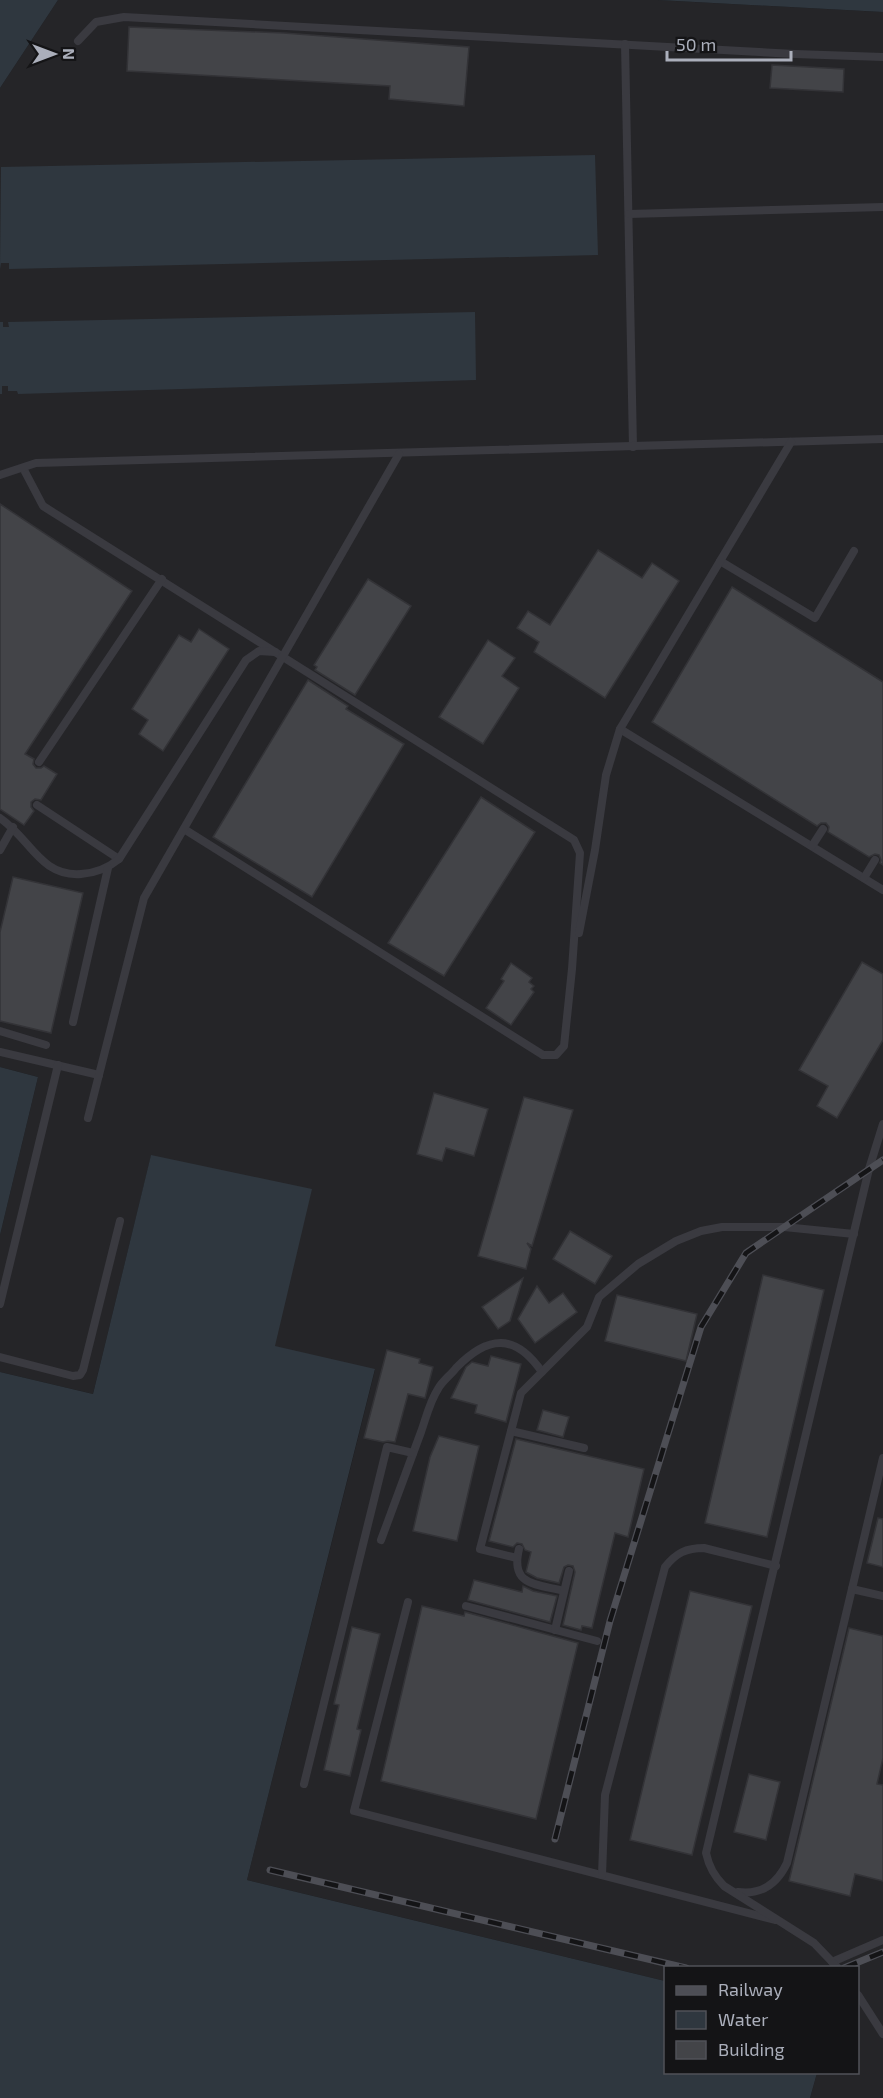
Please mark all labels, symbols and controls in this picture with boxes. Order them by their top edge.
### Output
north arrow [24,24,84,84]
scale bar [667,24,792,62]
text: 50 m [676,33,716,55]
text: N [60,48,79,60]
legend [664,1966,859,2074]
text: Railway [718,1978,783,2000]
text: Water [718,2008,768,2030]
text: Building [718,2038,785,2060]

